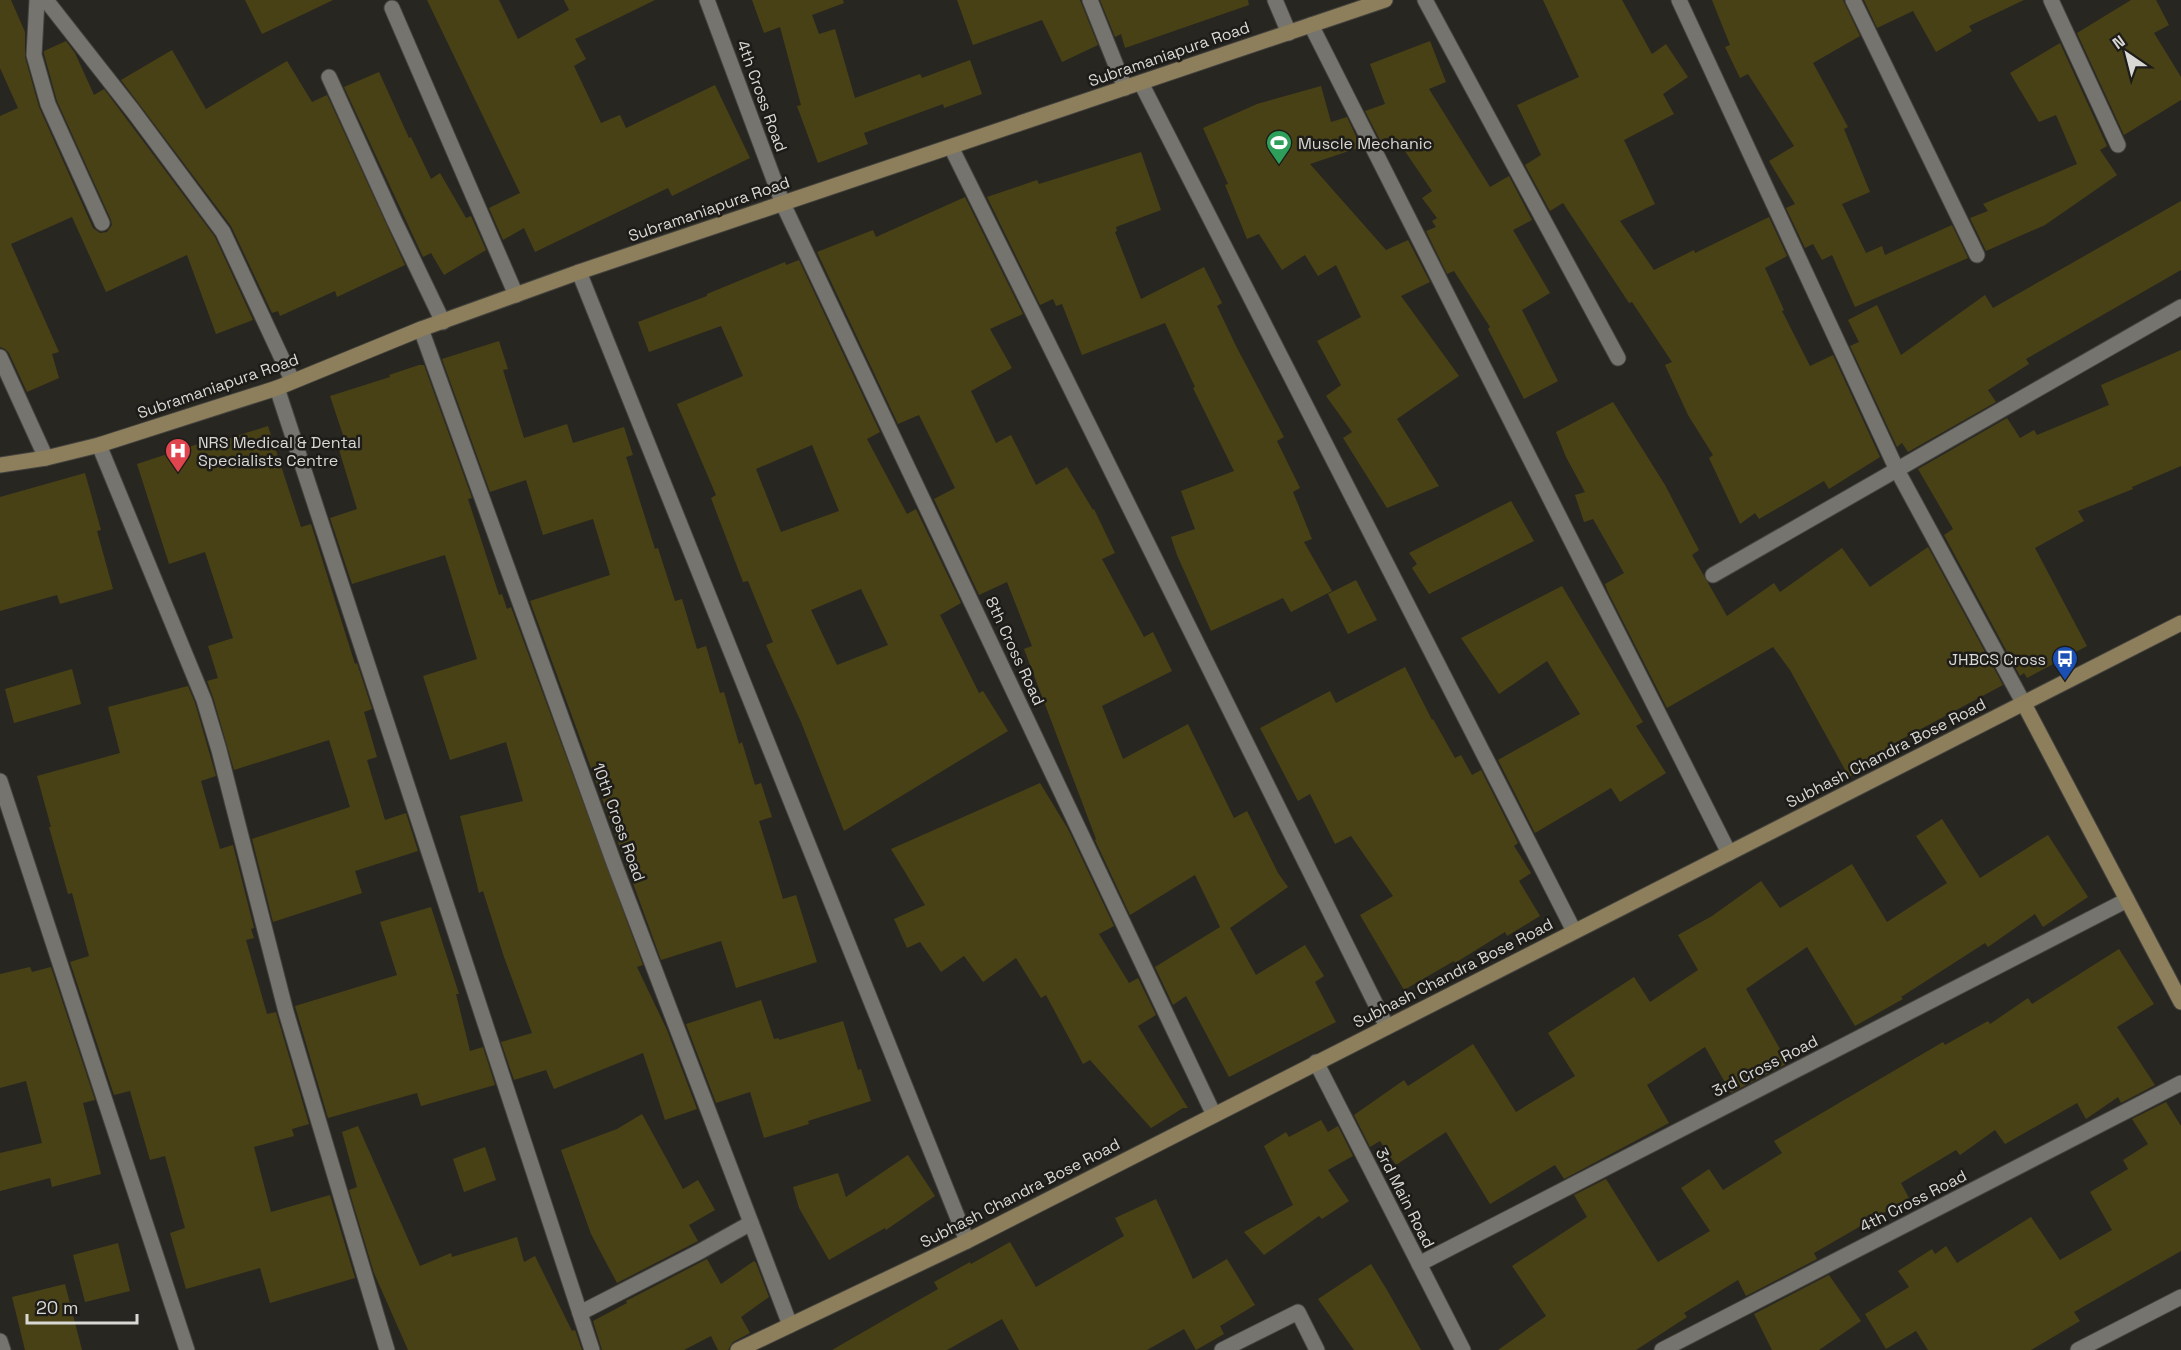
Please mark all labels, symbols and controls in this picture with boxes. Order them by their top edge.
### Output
street label: Subramaniapura Road [1086,17,1252,91]
north arrow [2097,24,2157,84]
text: N [2108,30,2129,54]
street label: 4th Cross Road [732,37,792,155]
sports icon: Muscle Mechanic [1264,128,1294,166]
place label: Muscle Mechanic [1298,133,1432,154]
street label: Subramaniapura Road [626,172,792,246]
street label: Subramaniapura Road [135,349,301,423]
place label: NRS Medical & Dental Specialists Centre [198,432,361,471]
hospital icon: NRS Medical & Dental Specialists Centre [163,436,193,474]
street label: 8th Cross Road [981,593,1049,709]
bus stop icon: JHBCS Cross [2050,644,2080,682]
place label: JHBCS Cross [1948,649,2046,670]
street label: Subhash Chandra Bose Road [1783,693,1989,813]
street label: 10th Cross Road [588,760,650,884]
street label: Subhash Chandra Bose Road [1350,913,1556,1033]
street label: 3rd Cross Road [1709,1030,1821,1102]
street label: Subhash Chandra Bose Road [917,1133,1123,1253]
street label: 3rd Main Road [1371,1144,1439,1252]
street label: 4th Cross Road [1856,1165,1970,1237]
scale bar [27,1287,136,1325]
text: 20 m [36,1296,79,1319]

